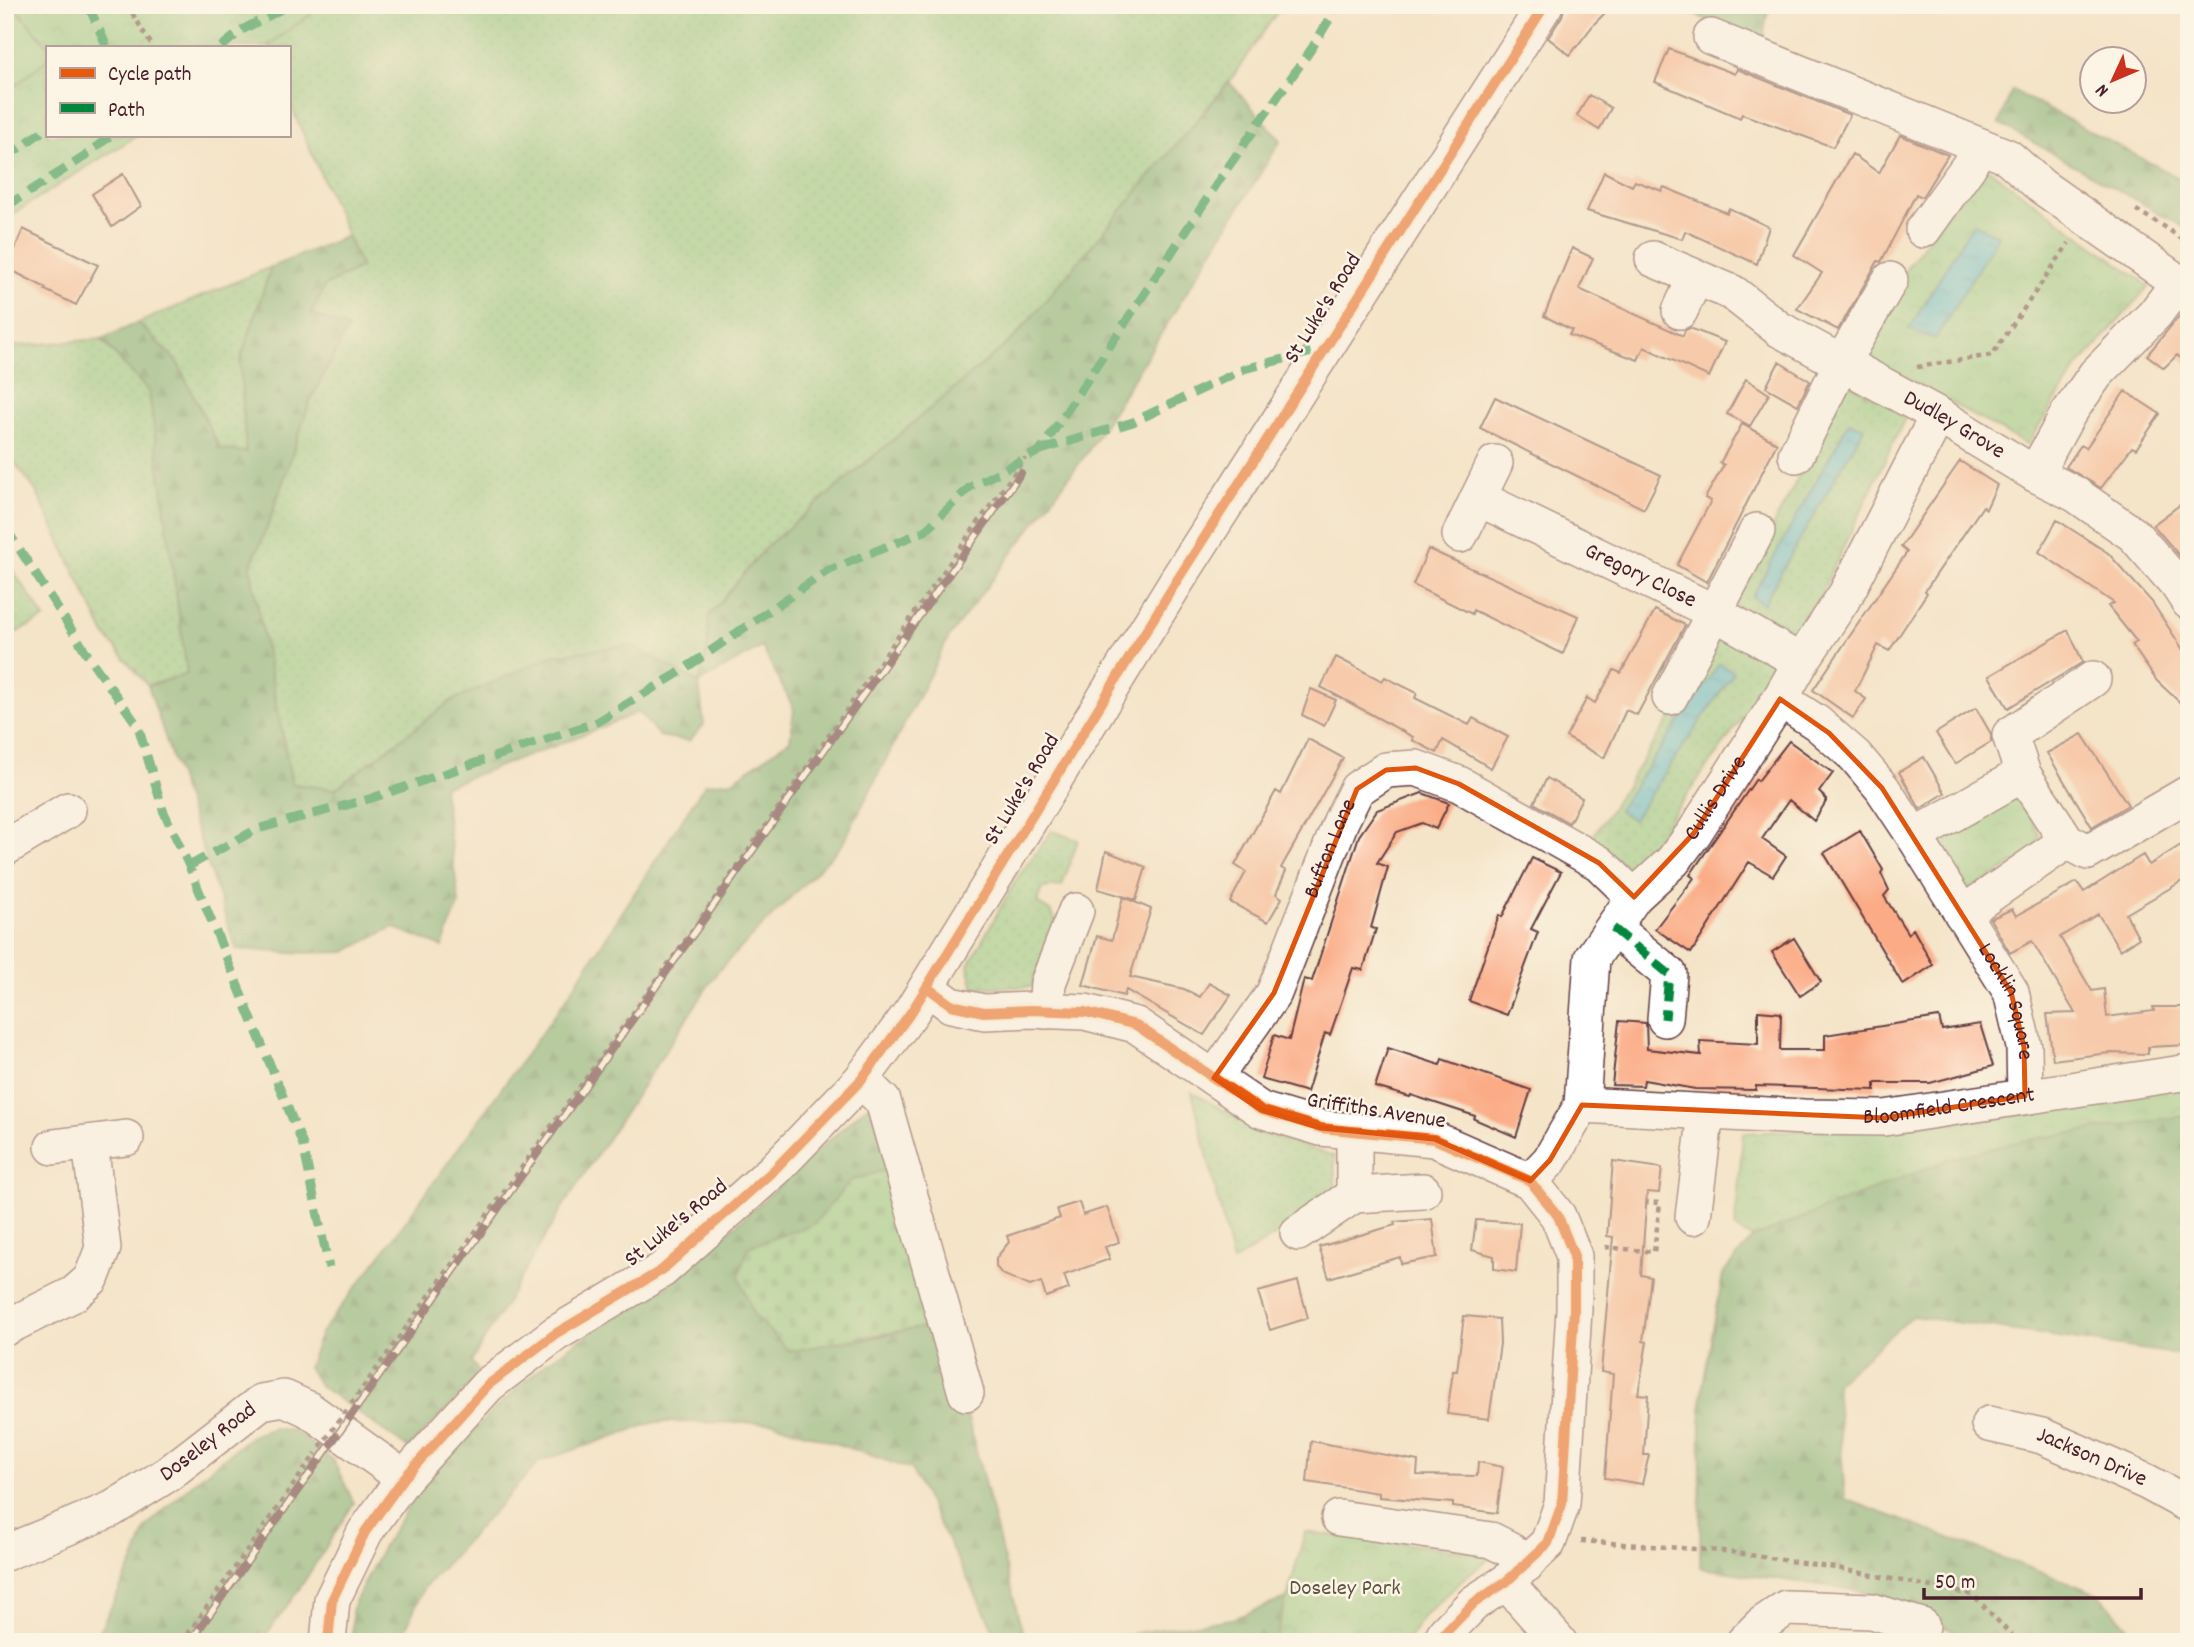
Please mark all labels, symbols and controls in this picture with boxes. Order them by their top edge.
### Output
legend [46,46,290,136]
north arrow [2078,46,2148,116]
text: Cycle path [108,61,191,91]
text: N [2090,77,2116,102]
text: Path [108,97,145,127]
street label: St Luke's Road [1277,247,1371,371]
street label: Dudley Grove [1897,383,2011,468]
street label: Gregory Close [1579,535,1702,617]
street label: St Luke's Road [977,728,1069,852]
street label: Cullis Drive [1677,749,1756,849]
street label: Bufton Lane [1296,793,1366,903]
street label: Locklin Square [1968,937,2041,1060]
street label: Bloomfield Crescent [1863,1079,2037,1135]
street label: Griffiths Avenue [1304,1085,1448,1139]
street label: St Luke's Road [618,1172,736,1276]
street label: Doseley Road [154,1394,264,1491]
street label: Jackson Drive [2033,1419,2152,1496]
scale bar [1924,1556,2142,1600]
text: 50 m [1935,1569,1975,1599]
park label: Doseley Park [1289,1573,1401,1606]

